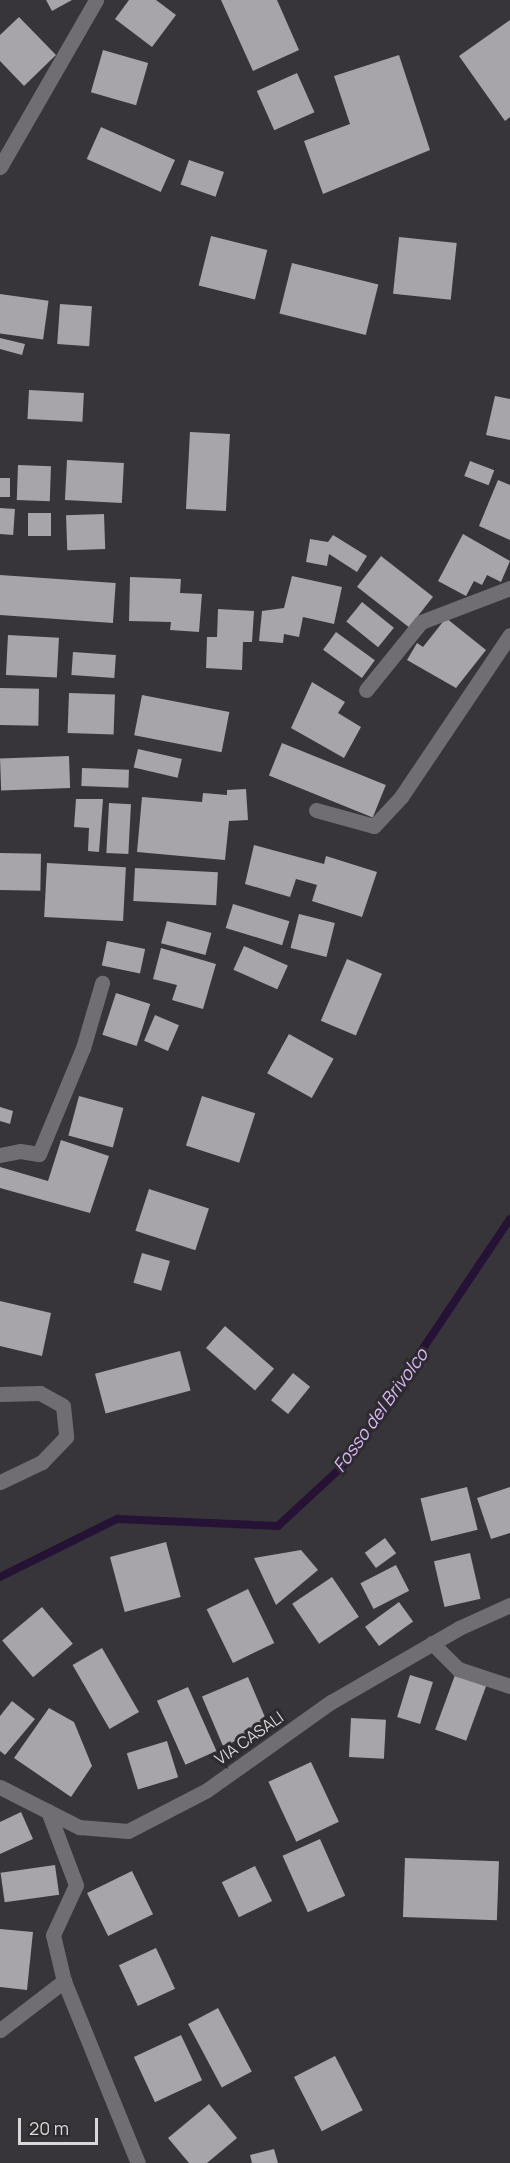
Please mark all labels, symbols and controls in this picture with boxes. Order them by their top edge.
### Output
water label: Fosso del Brivolco [328,1344,432,1476]
street label: VIA CASALI [211,1707,287,1769]
scale bar [21,2106,100,2144]
text: 20 m [29,2116,69,2140]

